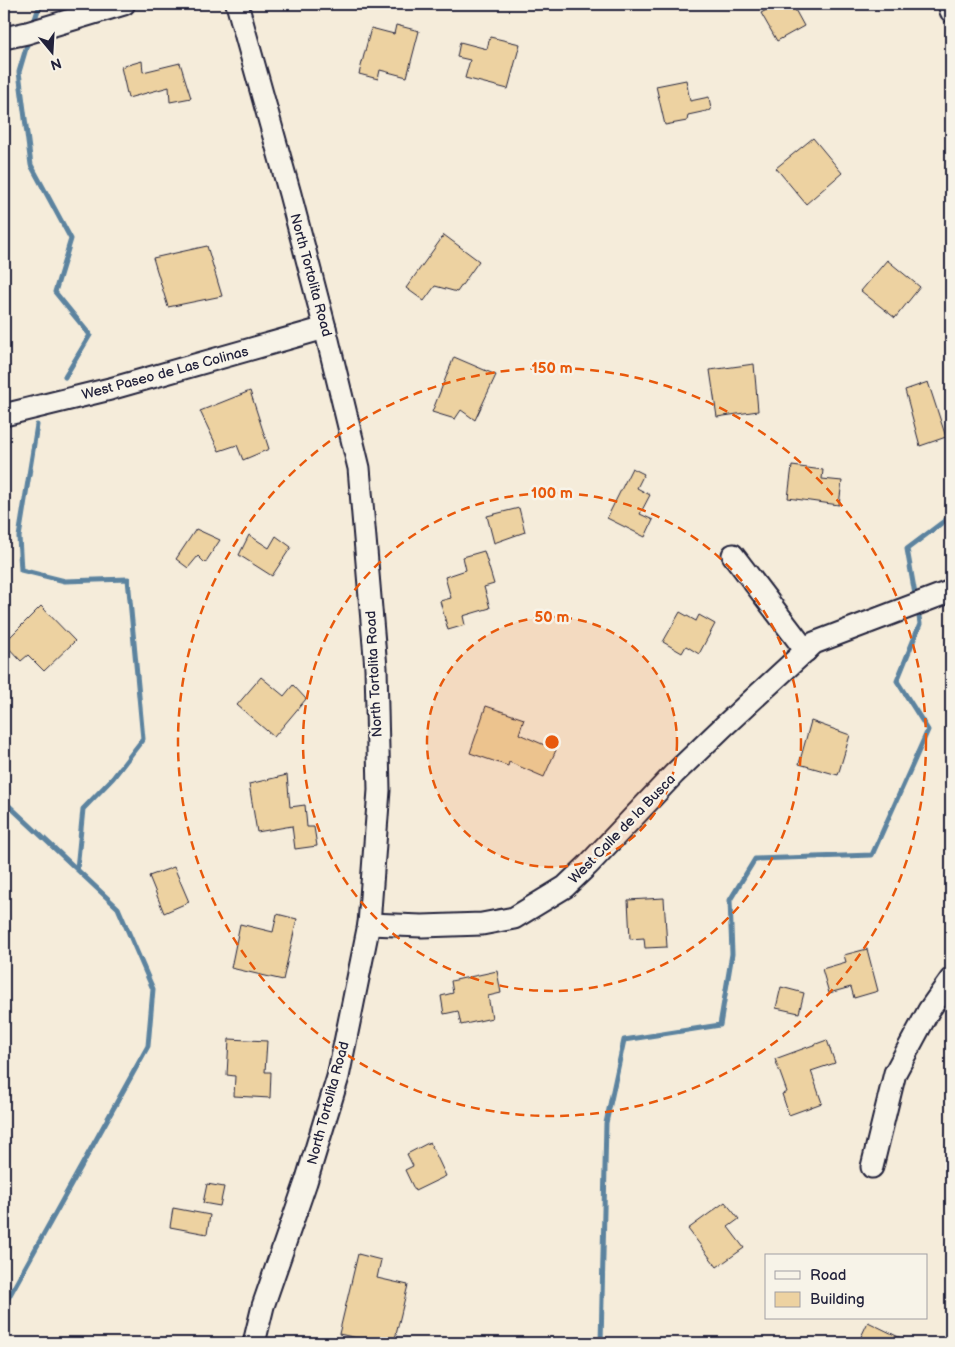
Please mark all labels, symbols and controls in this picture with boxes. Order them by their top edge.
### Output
north arrow [28,28,78,78]
text: N [48,54,63,74]
street label: North Tortolita Road [286,212,336,338]
street label: West Paseo de Las Colinas [80,343,250,403]
text: 150 m [531,359,573,378]
text: 100 m [531,484,573,503]
text: 50 m [535,608,570,627]
street label: North Tortolita Road [362,610,386,738]
centre of rings [543,733,561,751]
street label: West Calle de la Busca [565,771,679,887]
street label: North Tortolita Road [303,1040,353,1166]
legend [765,1254,928,1320]
text: Road [810,1266,846,1285]
text: Building [810,1290,865,1309]

